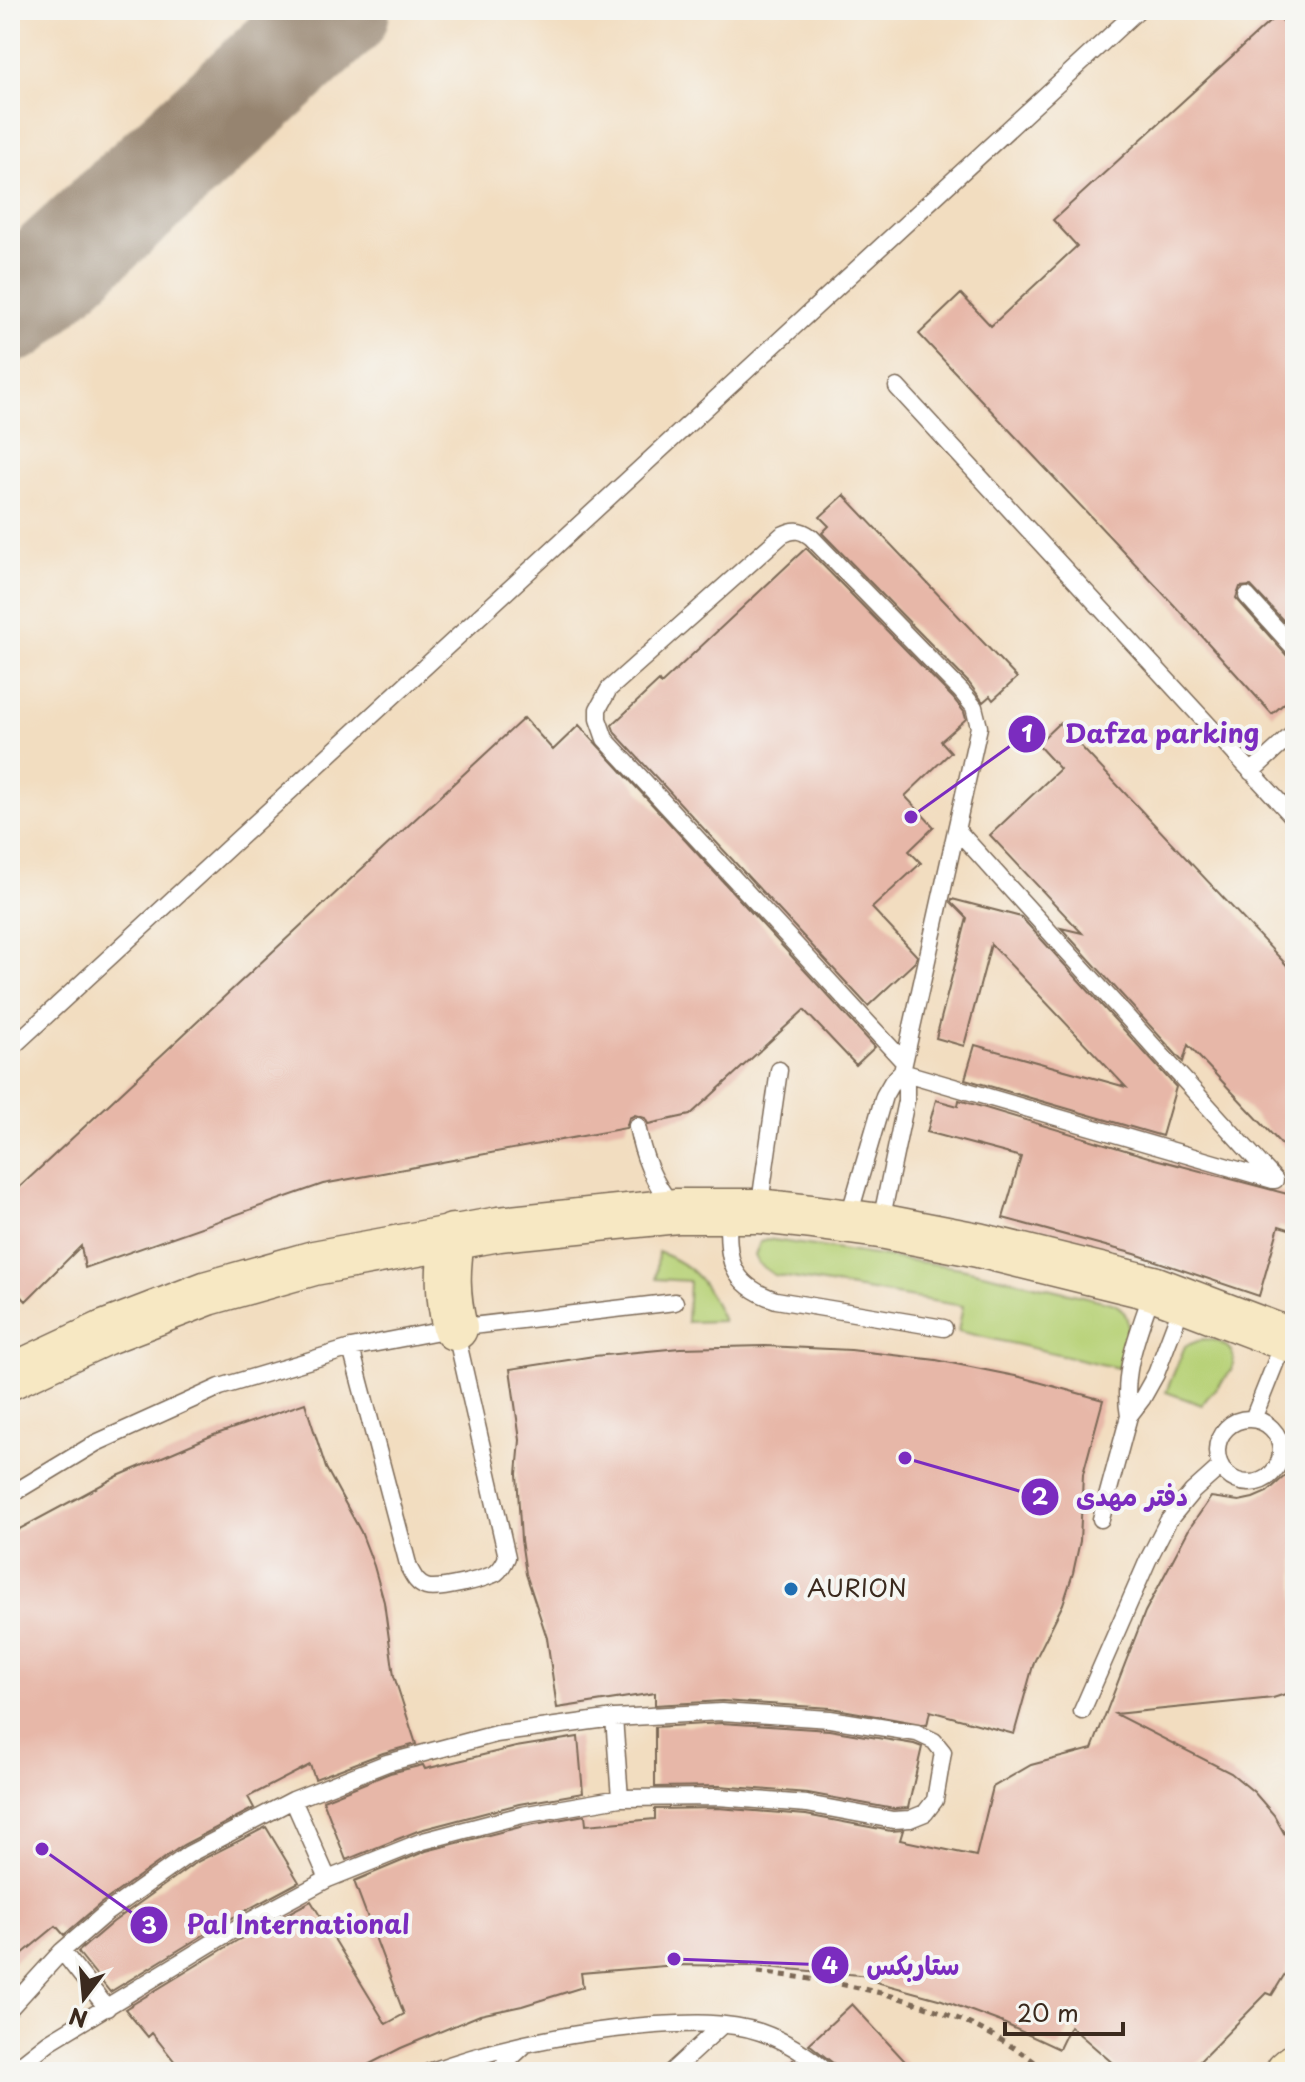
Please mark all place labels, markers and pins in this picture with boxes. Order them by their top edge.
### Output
callout: Dafza parking [1007,709,1276,759]
callout: دفتر مهدى [1020,1472,1204,1522]
place label: AURION [807,1569,907,1605]
marker: AURION [782,1580,800,1598]
callout: Pal International [129,1900,426,1950]
callout: ستاربكس [810,1940,975,1990]

